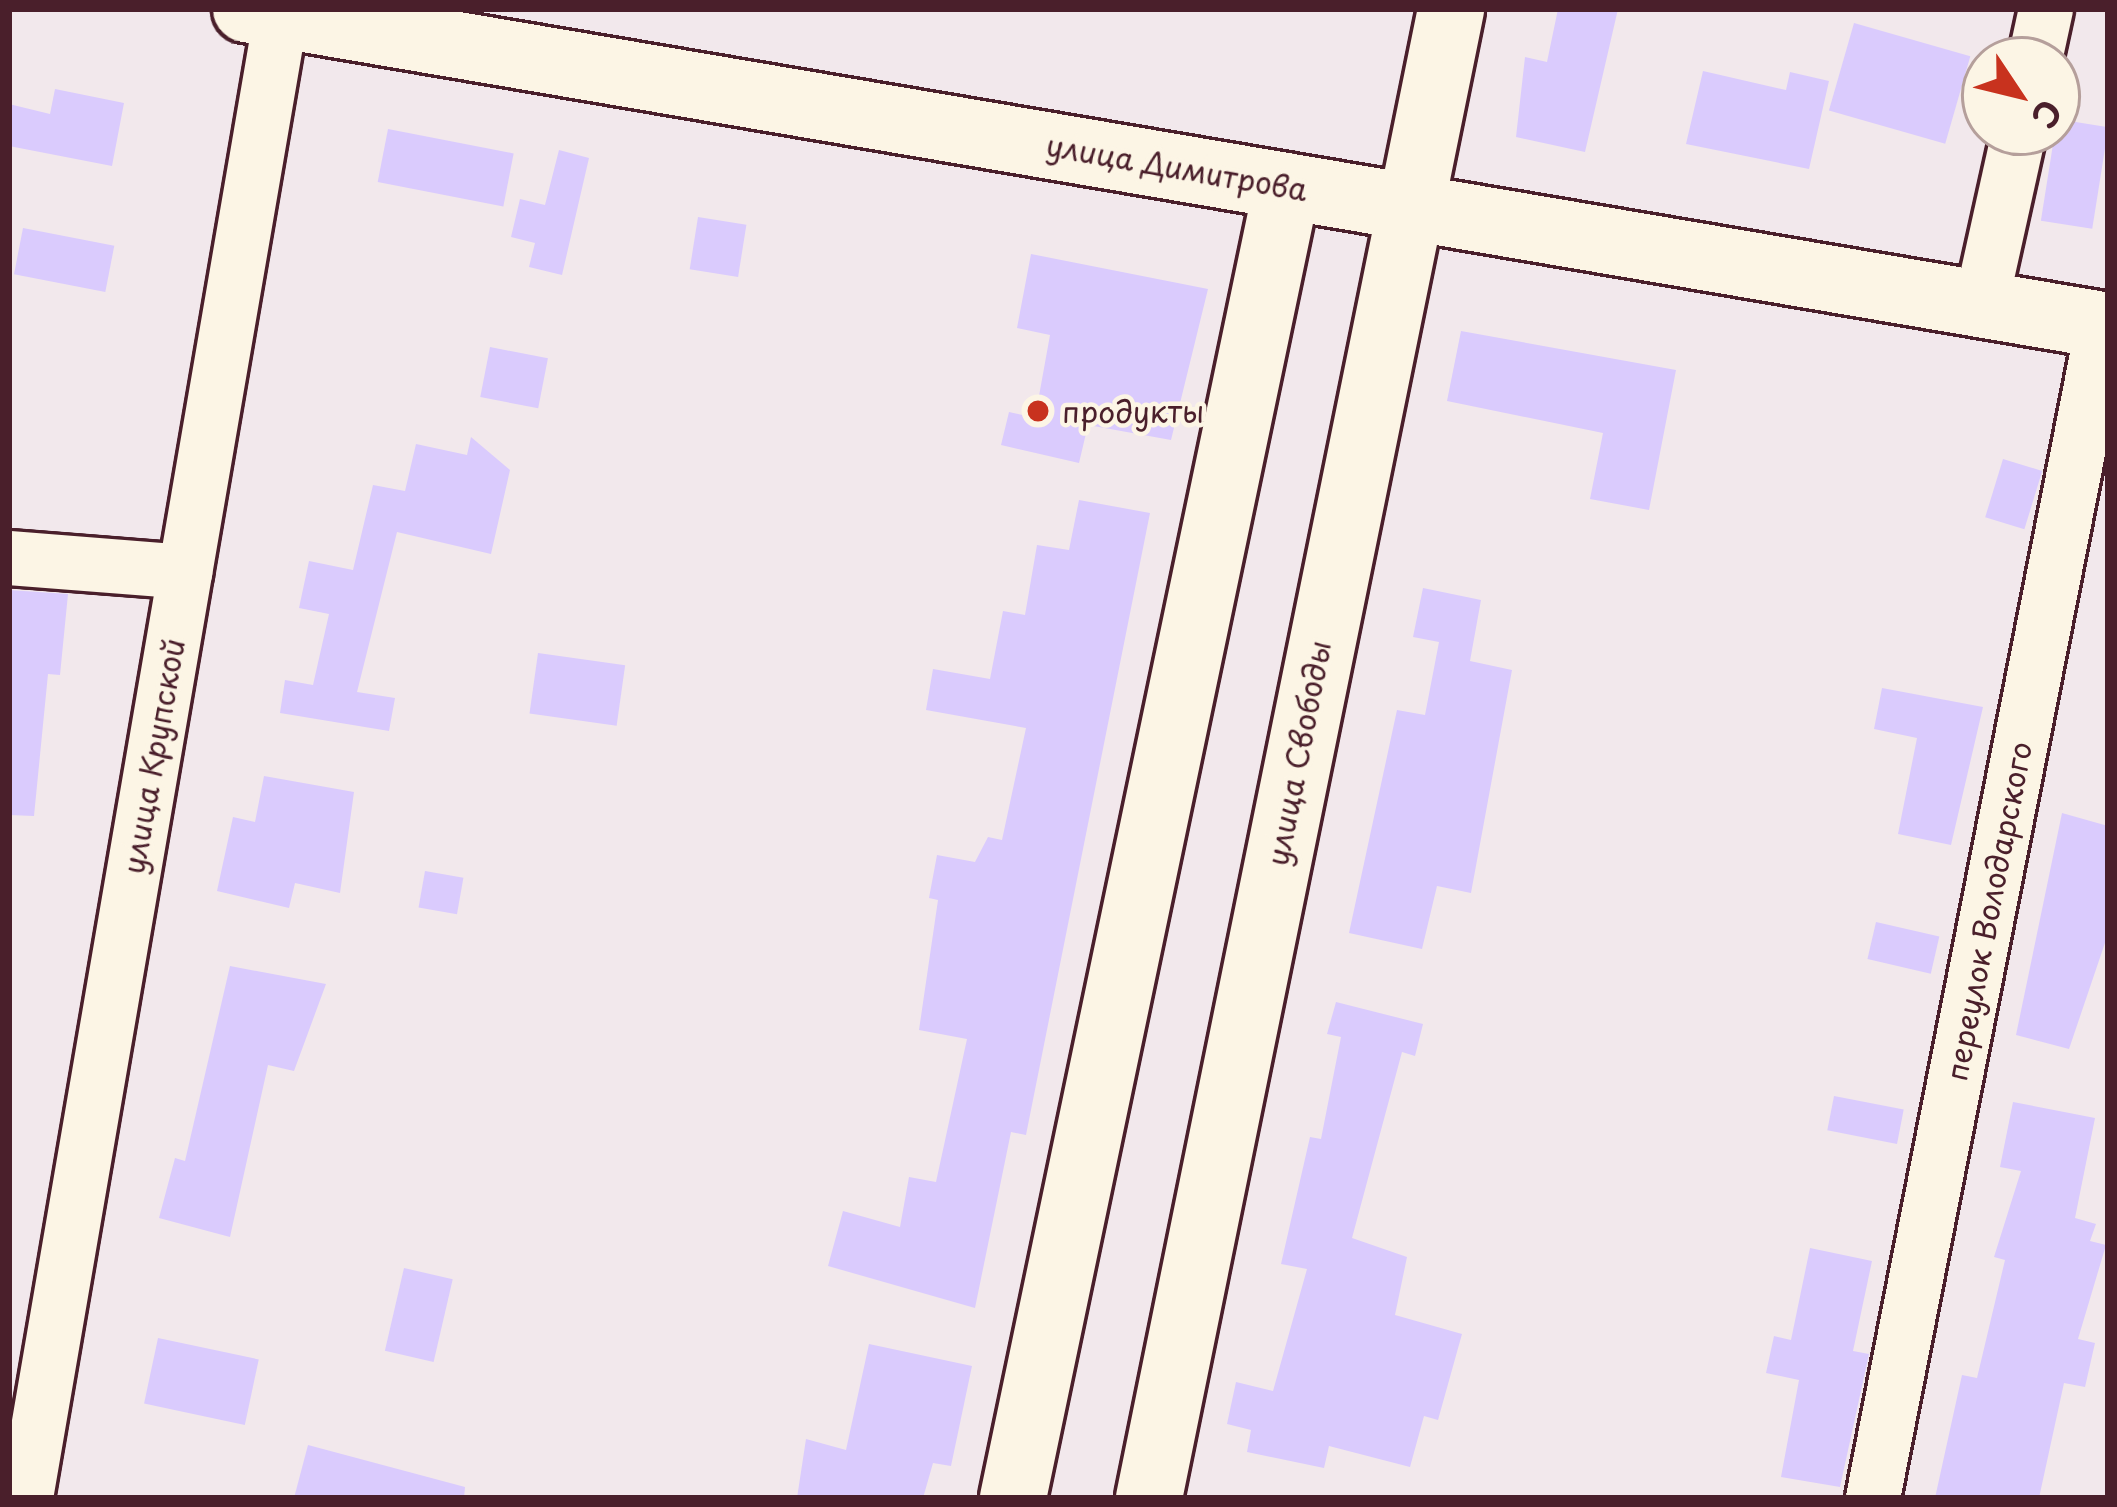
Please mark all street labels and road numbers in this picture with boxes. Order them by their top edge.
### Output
street label: улица Димитрова [1043,126,1311,208]
street label: улица Крупской [114,635,192,877]
street label: улица Свободы [1258,637,1338,869]
street label: переулок Володарского [1937,738,2039,1084]

